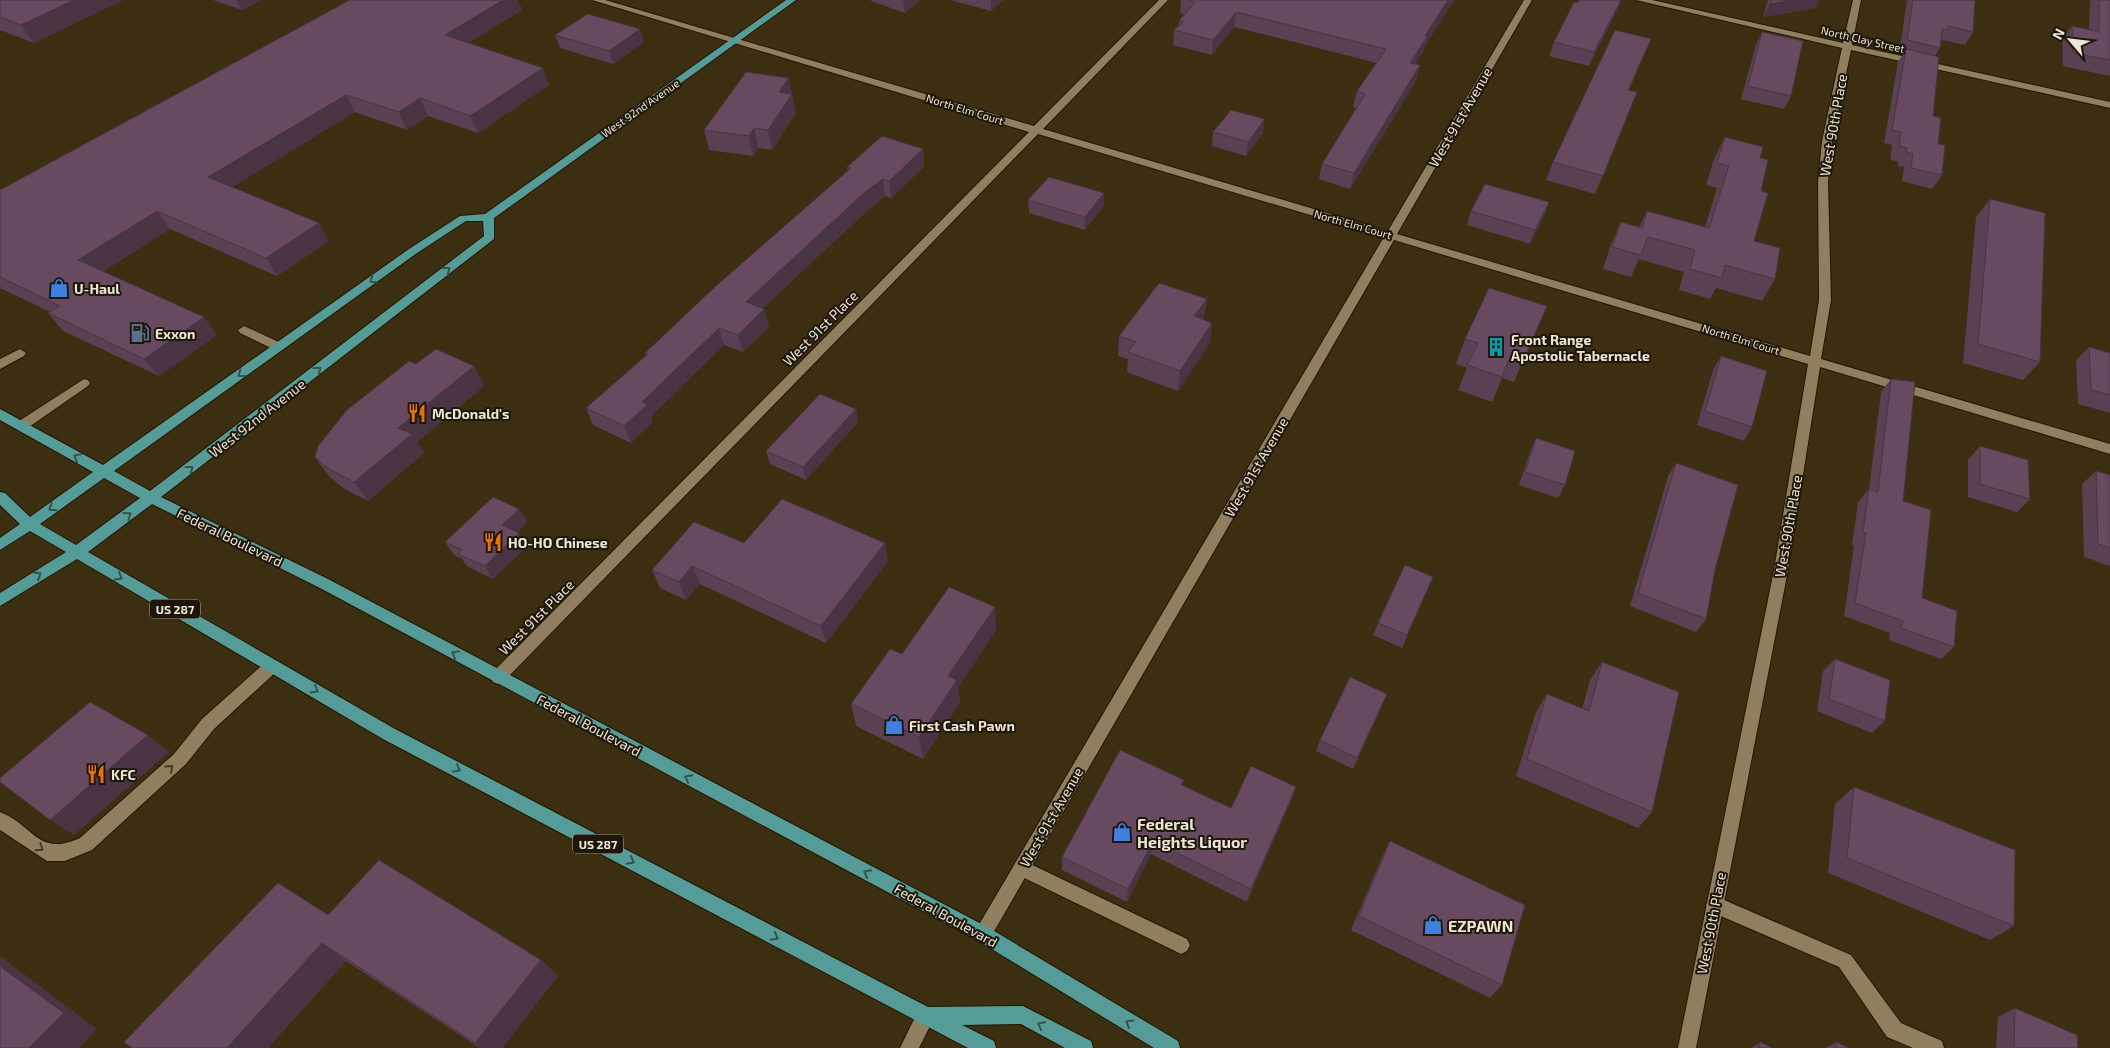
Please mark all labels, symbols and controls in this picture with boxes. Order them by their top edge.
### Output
north arrow [2045,15,2095,65]
street label: North Clay Street [1820,23,1906,55]
text: N [2048,25,2068,42]
street label: West 91st Avenue [1425,64,1495,170]
street label: West 90th Place [1816,73,1850,177]
street label: West 92nd Avenue [598,76,682,140]
street label: North Elm Court [925,91,1005,127]
street label: North Elm Court [1313,207,1393,241]
one-way arrow [441,268,450,276]
one-way arrow [369,274,379,283]
shop icon: U-Haul [48,277,70,299]
place label: U-Haul [74,280,120,297]
street label: West 91st Place [779,287,861,369]
street label: North Elm Court [1701,321,1781,357]
fuel station icon: Exxon [129,322,151,344]
place label: Exxon [155,325,195,342]
place label: Front Range Apostolic Tabernacle [1511,331,1650,364]
building icon: Front Range Apostolic Tabernacle [1485,336,1507,358]
one-way arrow [313,367,322,376]
one-way arrow [237,368,246,377]
street label: West 92nd Avenue [205,375,309,461]
restaurant icon: McDonald's [406,402,428,424]
place label: McDonald's [432,405,510,422]
street label: West 91st Avenue [1221,414,1291,520]
one-way arrow [74,454,83,464]
one-way arrow [184,466,194,475]
street label: West 90th Place [1771,474,1805,578]
one-way arrow [48,502,58,511]
street label: Federal Boulevard [174,504,286,570]
one-way arrow [122,512,132,521]
restaurant icon: HO-HO Chinese [482,531,504,553]
place label: HO-HO Chinese [508,534,608,551]
one-way arrow [114,571,123,581]
one-way arrow [33,572,42,582]
street label: West 91st Place [495,576,577,658]
road number: US 287 [150,600,200,618]
one-way arrow [451,650,460,660]
one-way arrow [309,684,318,694]
street label: Federal Boulevard [534,690,644,760]
shop icon: First Cash Pawn [883,714,905,736]
place label: First Cash Pawn [909,717,1015,734]
restaurant icon: KFC [85,763,107,785]
one-way arrow [451,763,460,773]
street label: West 91st Avenue [1016,764,1086,870]
one-way arrow [165,765,174,774]
place label: KFC [111,766,136,783]
one-way arrow [684,774,693,784]
place label: Federal Heights Liquor [1137,814,1247,851]
shop icon: Federal Heights Liquor [1111,821,1133,843]
road number: US 287 [573,834,623,854]
one-way arrow [34,842,44,851]
one-way arrow [626,855,635,865]
one-way arrow [863,869,872,879]
street label: West 90th Place [1693,871,1729,975]
street label: Federal Boulevard [891,880,1001,950]
shop icon: EZPAWN [1422,914,1444,936]
place label: EZPAWN [1448,916,1513,935]
one-way arrow [770,931,779,941]
one-way arrow [1126,1019,1135,1029]
one-way arrow [1038,1021,1047,1031]

